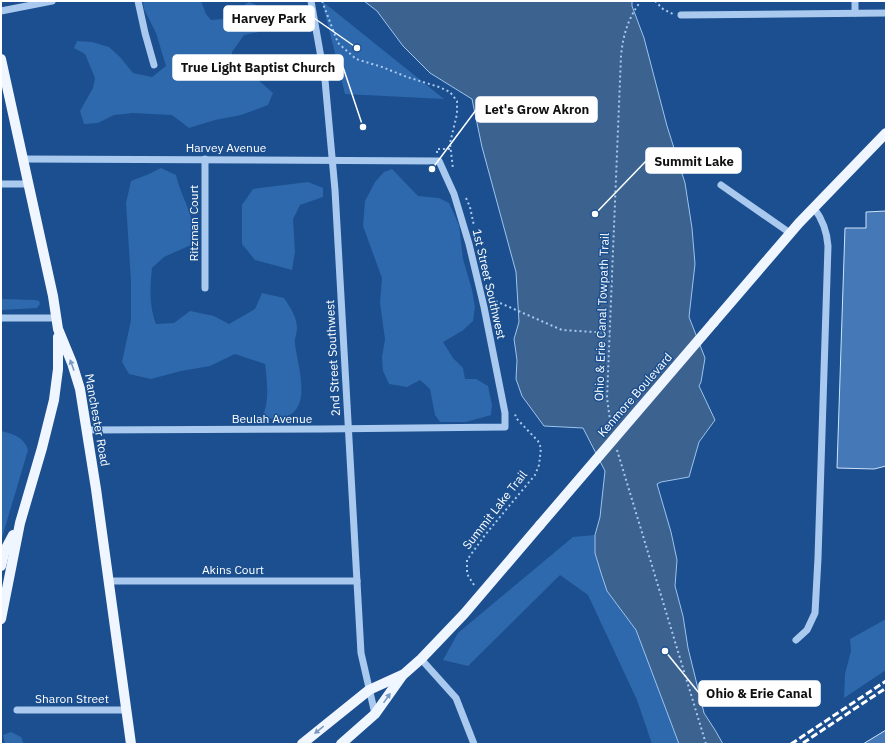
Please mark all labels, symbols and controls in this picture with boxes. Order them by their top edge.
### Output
callout: Harvey Park [224,6,314,31]
text: Harvey Park [232,10,307,27]
callout: True Light Baptist Church [173,55,343,80]
text: True Light Baptist Church [181,59,335,76]
callout: Let's Grow Akron [476,97,597,122]
text: Let's Grow Akron [485,101,589,118]
street label: Harvey Avenue [186,140,267,155]
callout: Summit Lake [646,148,741,173]
text: Summit Lake [654,153,734,170]
street label: Ritzman Court [186,185,201,261]
street label: 1st Street Southwest [469,227,509,341]
street label: Ohio & Erie Canal Towpath Trail [591,232,612,401]
street label: 2nd Street Southwest [322,299,343,417]
street label: Kenmore Boulevard [594,350,675,440]
one-way arrow [69,358,75,370]
street label: Manchester Road [82,372,113,467]
street label: Beulah Avenue [232,411,313,426]
street label: Summit Lake Trail [459,467,530,552]
street label: Akins Court [202,562,264,577]
callout: Ohio & Erie Canal [699,681,820,706]
text: Ohio & Erie Canal [706,685,812,702]
street label: Sharon Street [35,691,109,706]
one-way arrow [383,693,391,703]
one-way arrow [314,726,325,735]

